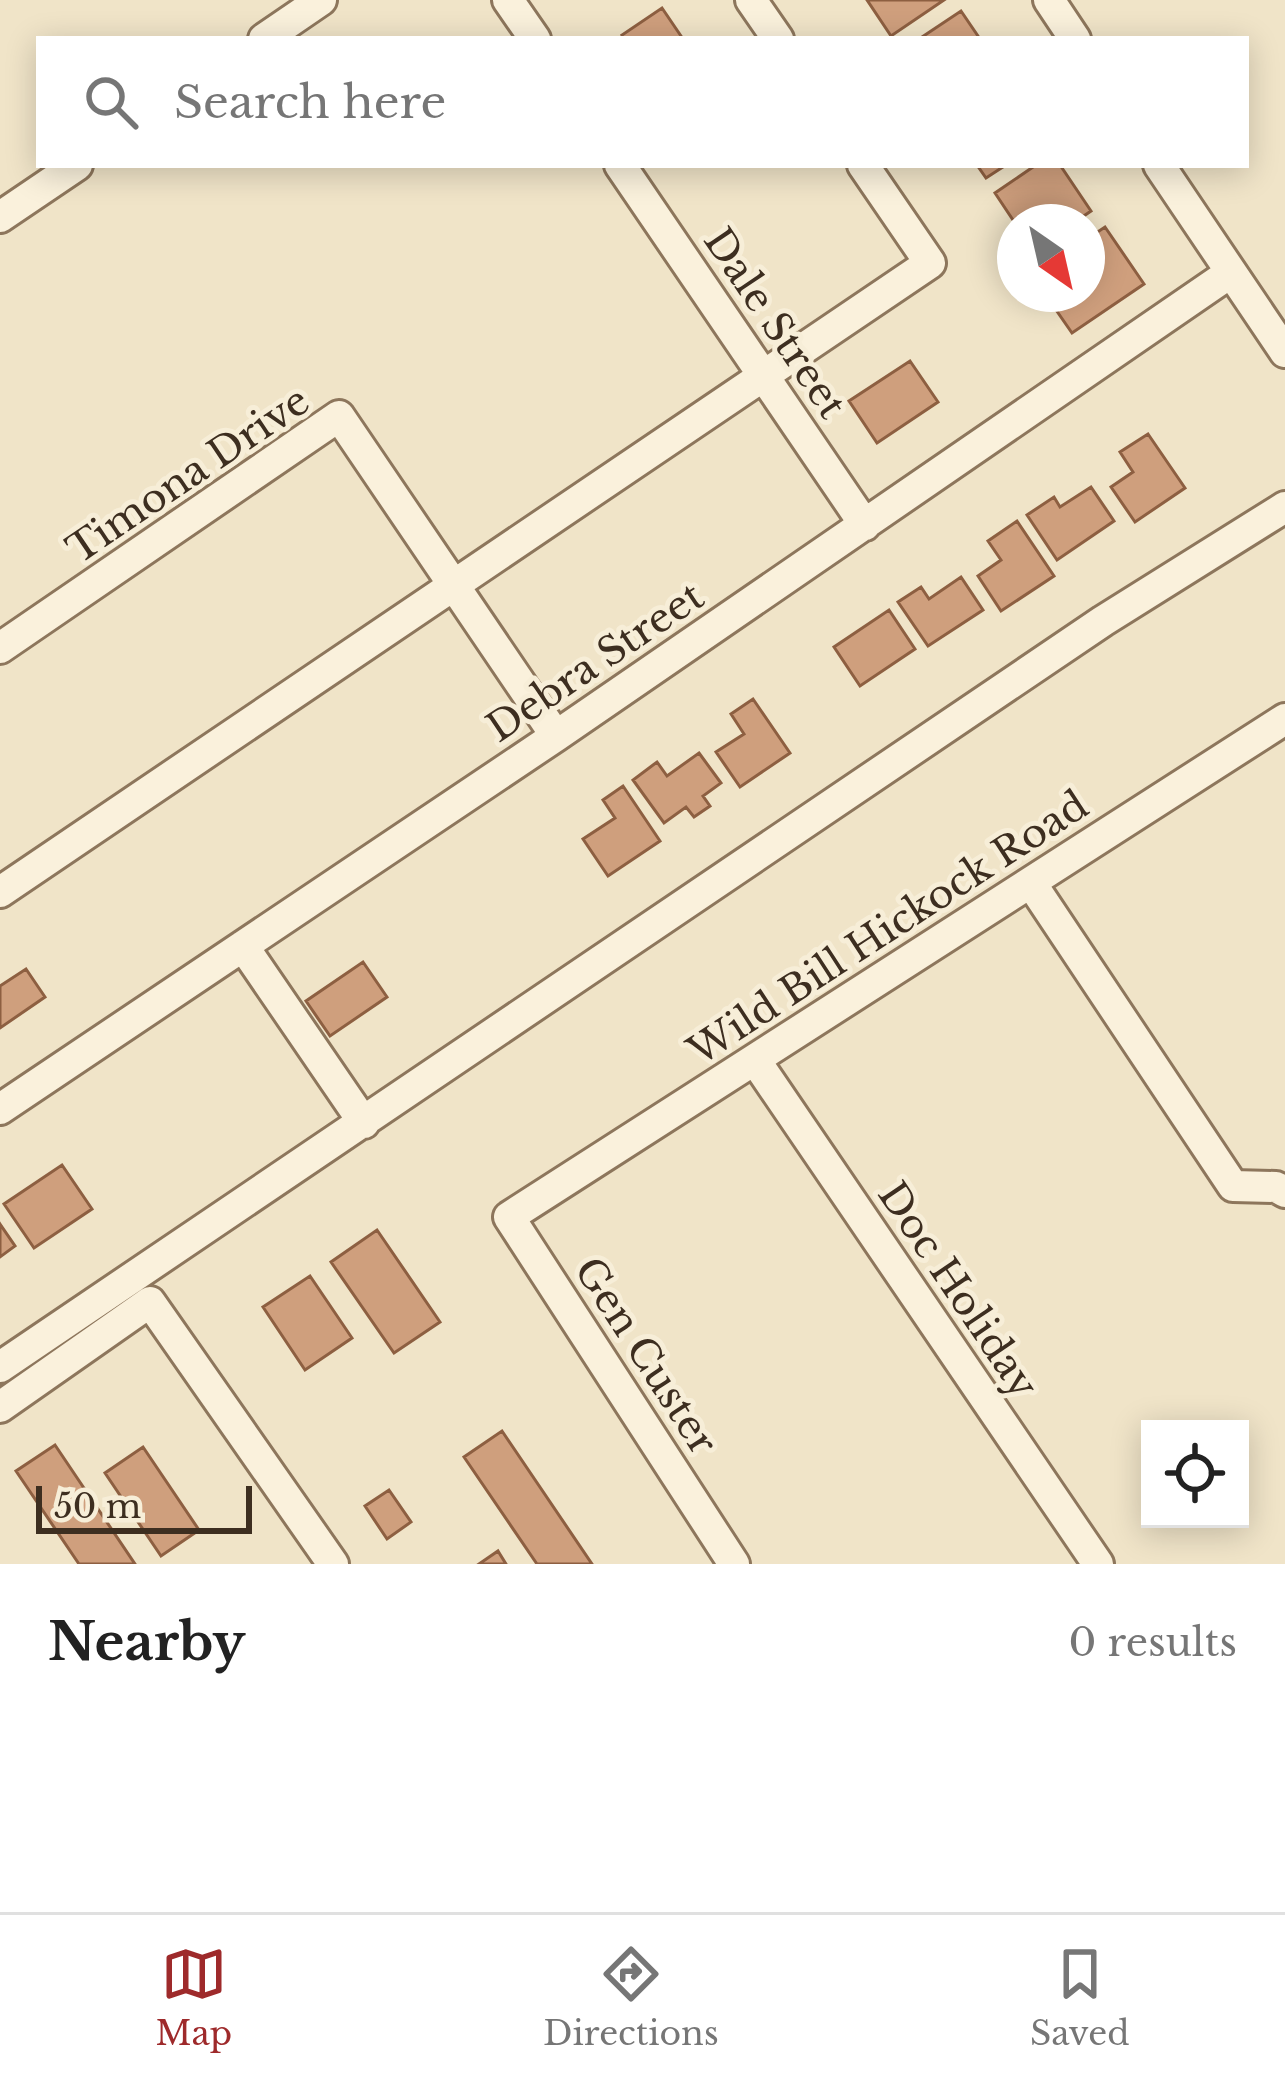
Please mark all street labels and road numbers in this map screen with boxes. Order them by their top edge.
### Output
street label: Dale Street [693,218,857,428]
street label: Timona Drive [58,376,318,574]
street label: Debra Street [477,571,713,752]
street label: Wild Bill Hickock Road [678,780,1097,1076]
street label: Doc Holiday [868,1172,1048,1408]
street label: Gen Custer [564,1248,728,1464]

